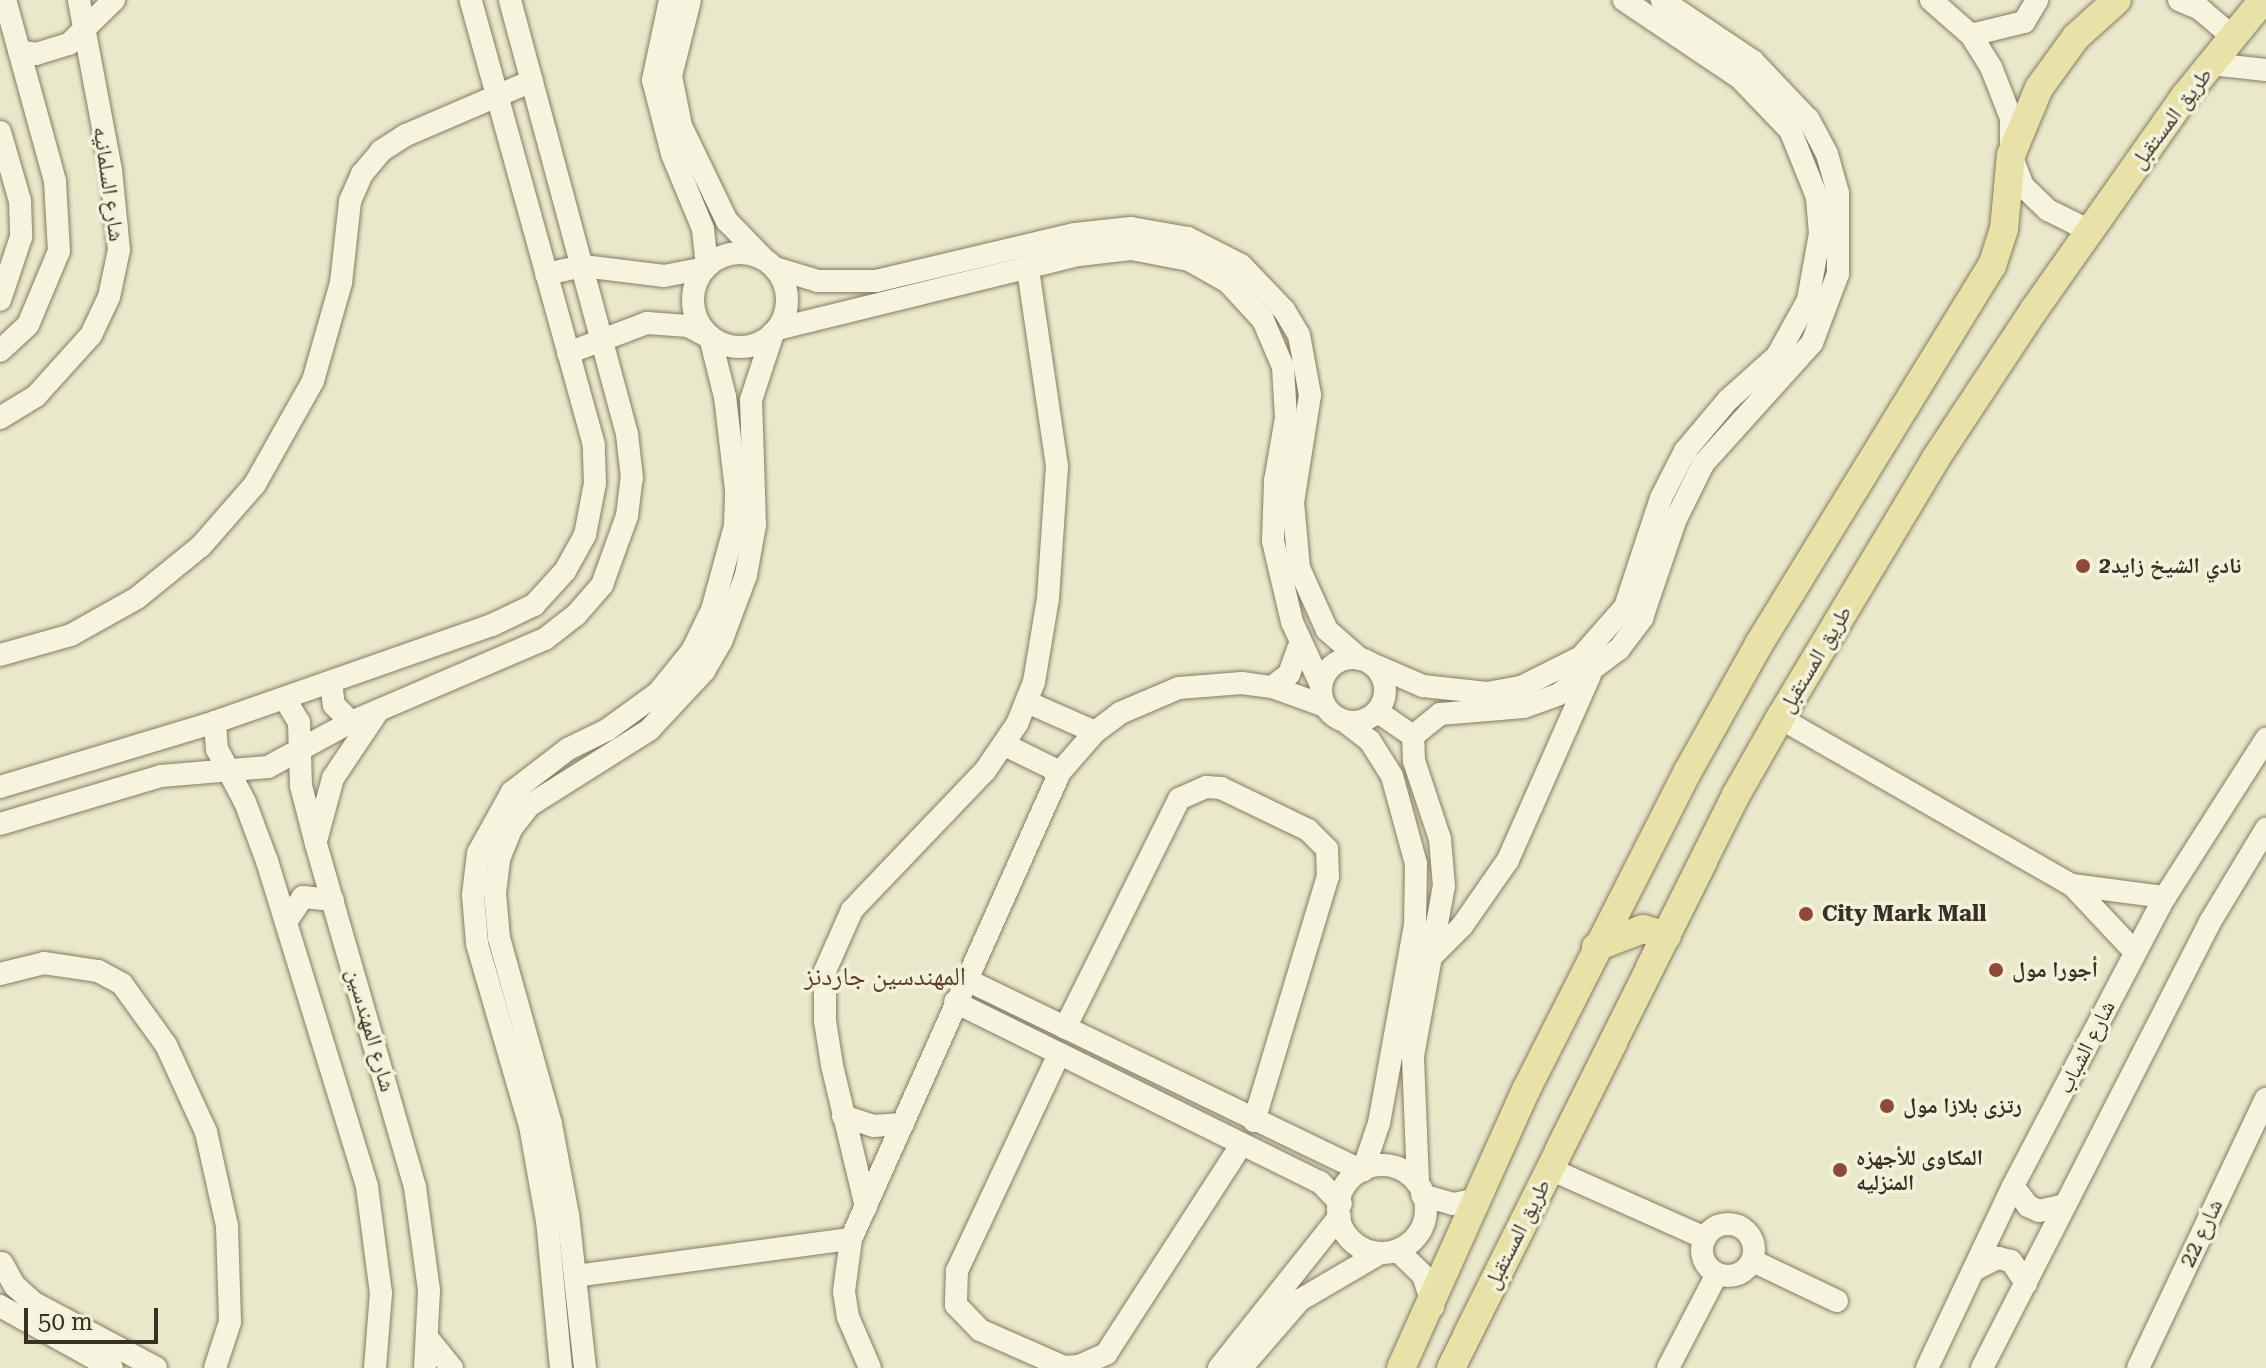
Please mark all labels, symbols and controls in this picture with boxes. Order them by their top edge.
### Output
street label: طريق المستقبل [2124,62,2218,174]
street label: شارع السلمانيه [88,125,130,243]
place label: نادي الشيخ زايد2 [2099,553,2241,579]
marker: نادي الشيخ زايد2 [2074,557,2092,575]
street label: طريق المستقبل [1773,601,1857,717]
place label: City Mark Mall [1822,901,1986,927]
marker: City Mark Mall [1797,905,1815,923]
place label: أجورا مول [2012,957,2098,983]
district label: المهندسين جاردنز [804,961,966,993]
marker: أجورا مول [1987,961,2005,979]
street label: شارع المهندسين [341,965,401,1095]
street label: شارع الشباب [2051,996,2121,1098]
place label: رتزى بلازا مول [1903,1093,2022,1119]
marker: رتزى بلازا مول [1878,1097,1896,1115]
place label: المكاوى للأجهزه المنزليه [1856,1144,1983,1196]
marker: المكاوى للأجهزه المنزليه [1831,1161,1849,1179]
street label: طريق المستقبل [1478,1175,1556,1293]
street label: شارع 22 [2174,1195,2228,1271]
scale bar [28,1292,162,1342]
text: 50 m [38,1308,93,1336]

